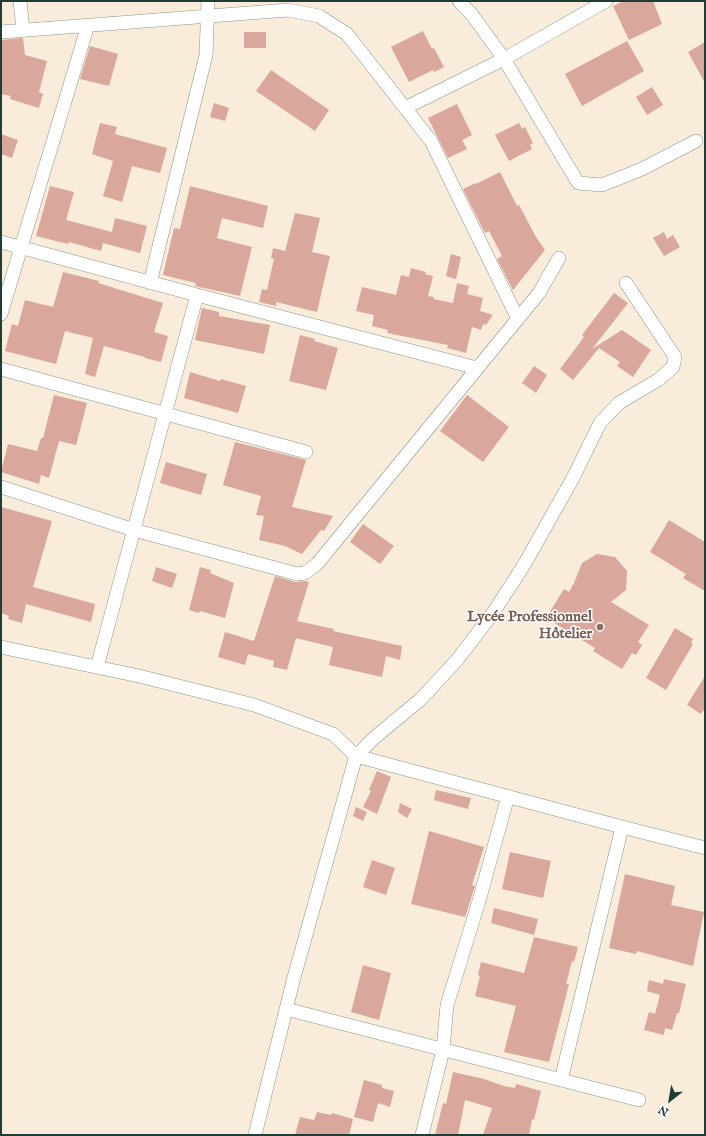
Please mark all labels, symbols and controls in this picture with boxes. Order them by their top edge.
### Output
place label: Lycée Professionnel Hôtelier [467,609,592,644]
marker: Lycée Professionnel Hôtelier [595,622,605,632]
north arrow [650,1080,690,1120]
text: N [656,1102,672,1119]

